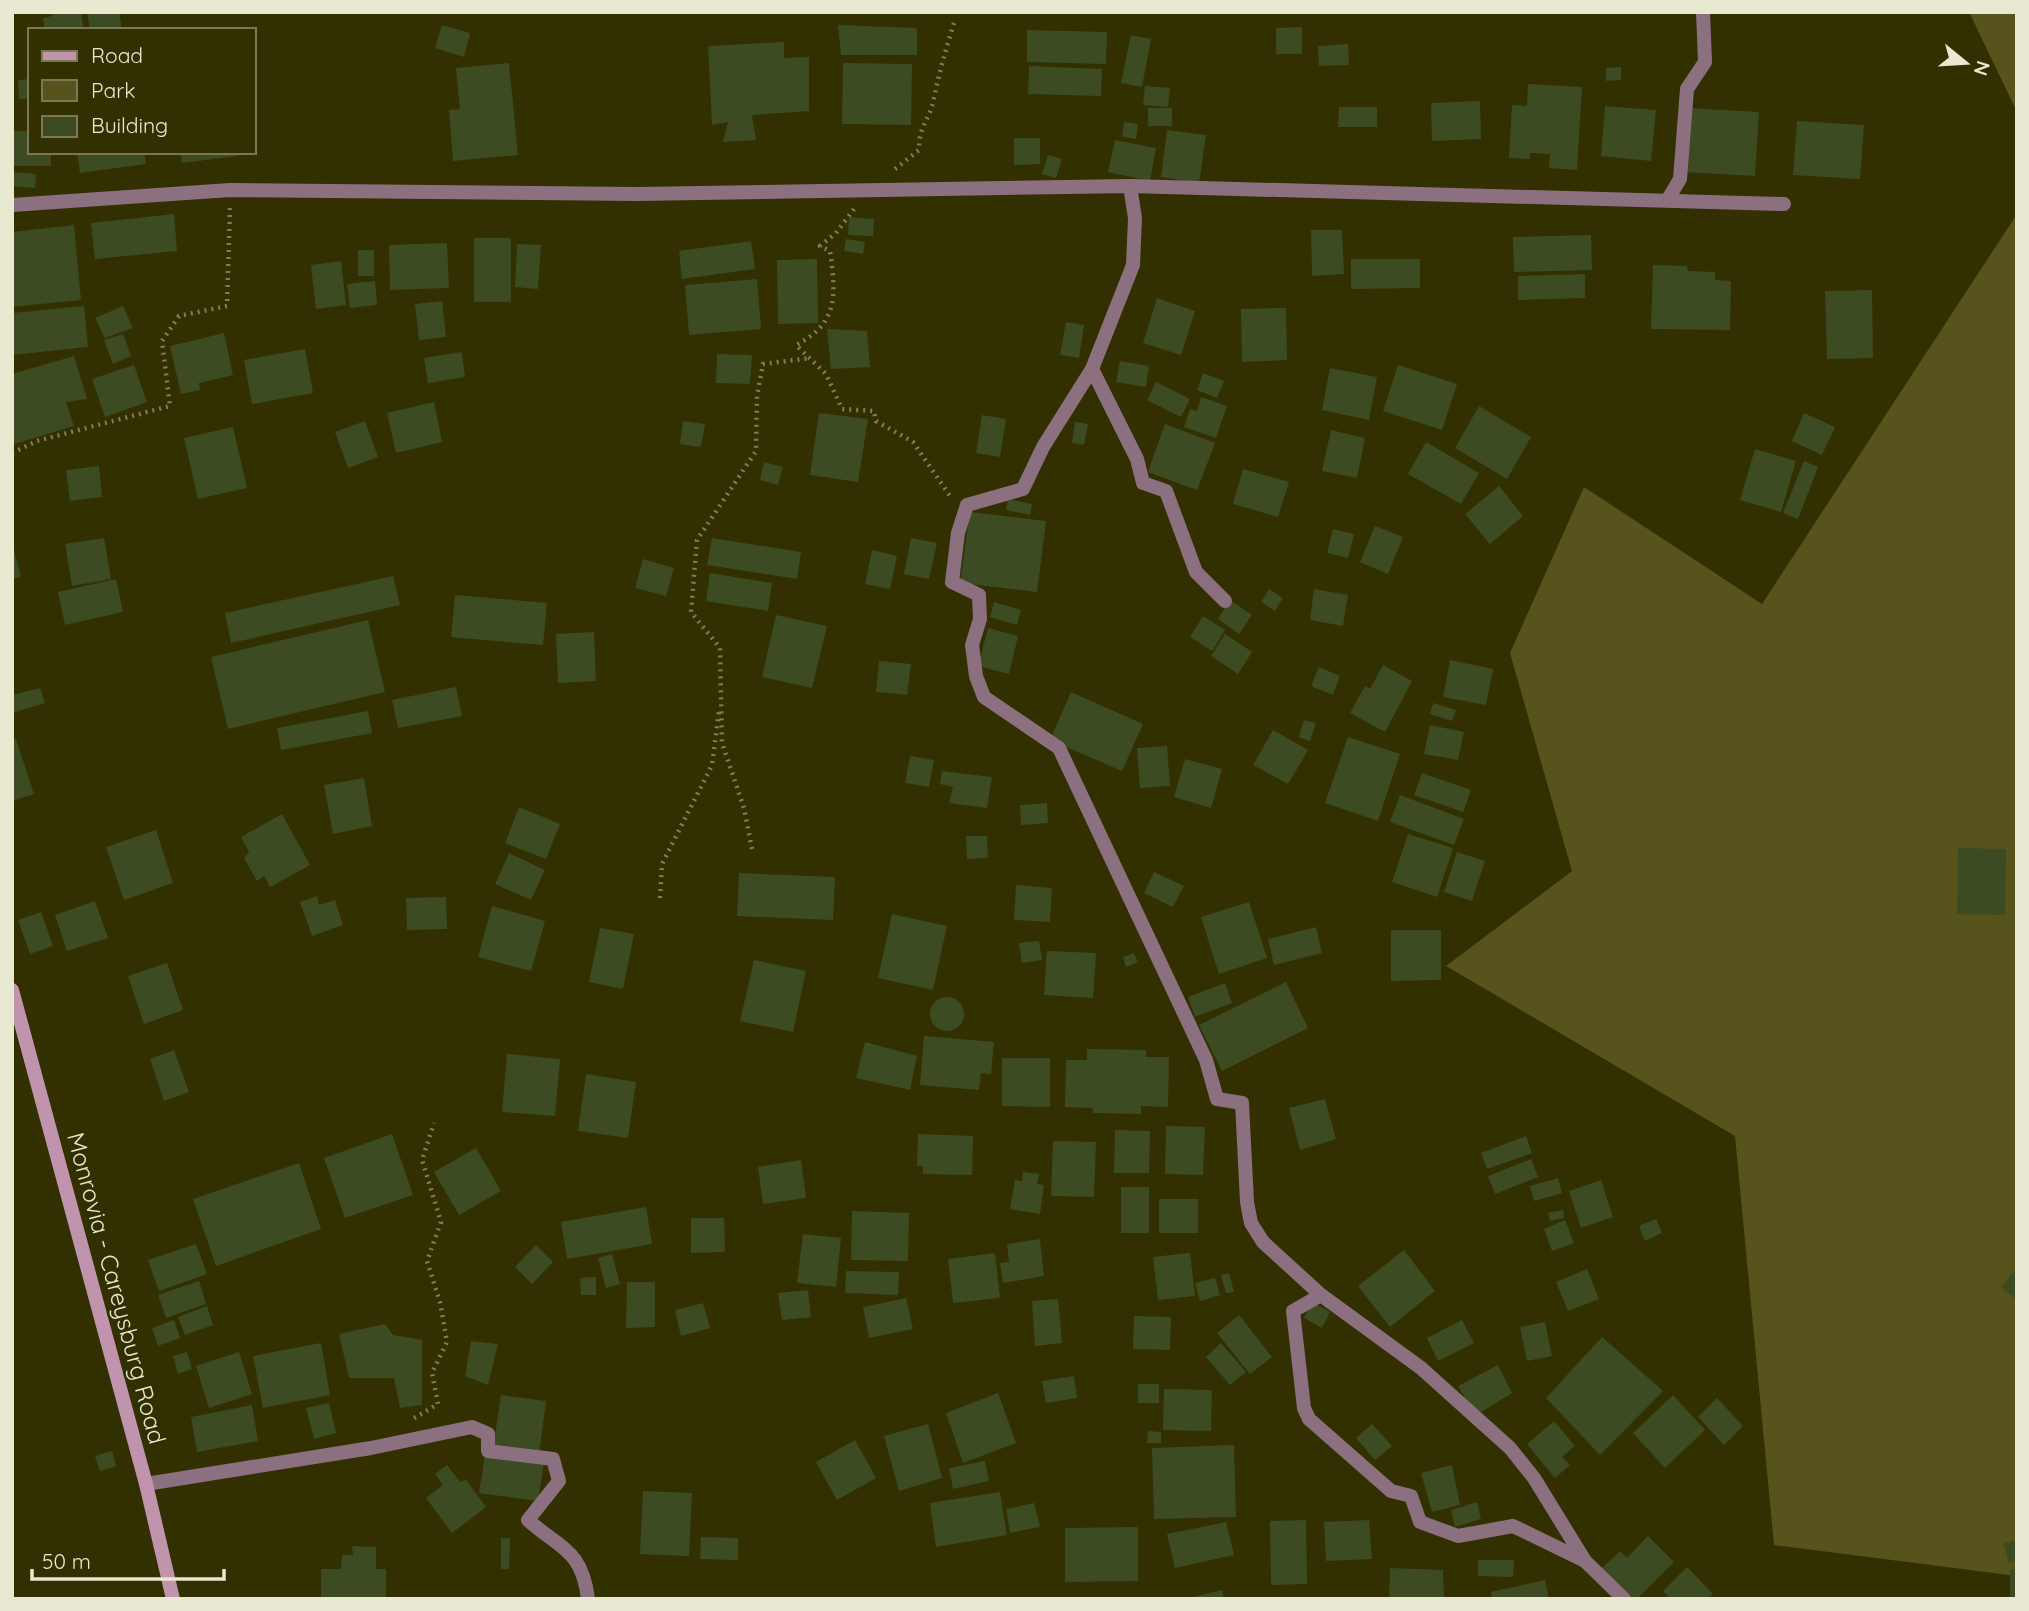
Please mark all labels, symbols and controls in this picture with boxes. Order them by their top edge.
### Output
legend [28,28,256,154]
north arrow [1931,28,2001,98]
text: Road [91,42,143,68]
text: N [1969,58,1996,79]
text: Park [91,77,135,103]
text: Building [91,112,168,138]
street label: Monrovia - Careysburg Road [61,1129,173,1447]
scale bar [32,1538,224,1582]
text: 50 m [42,1548,91,1574]

